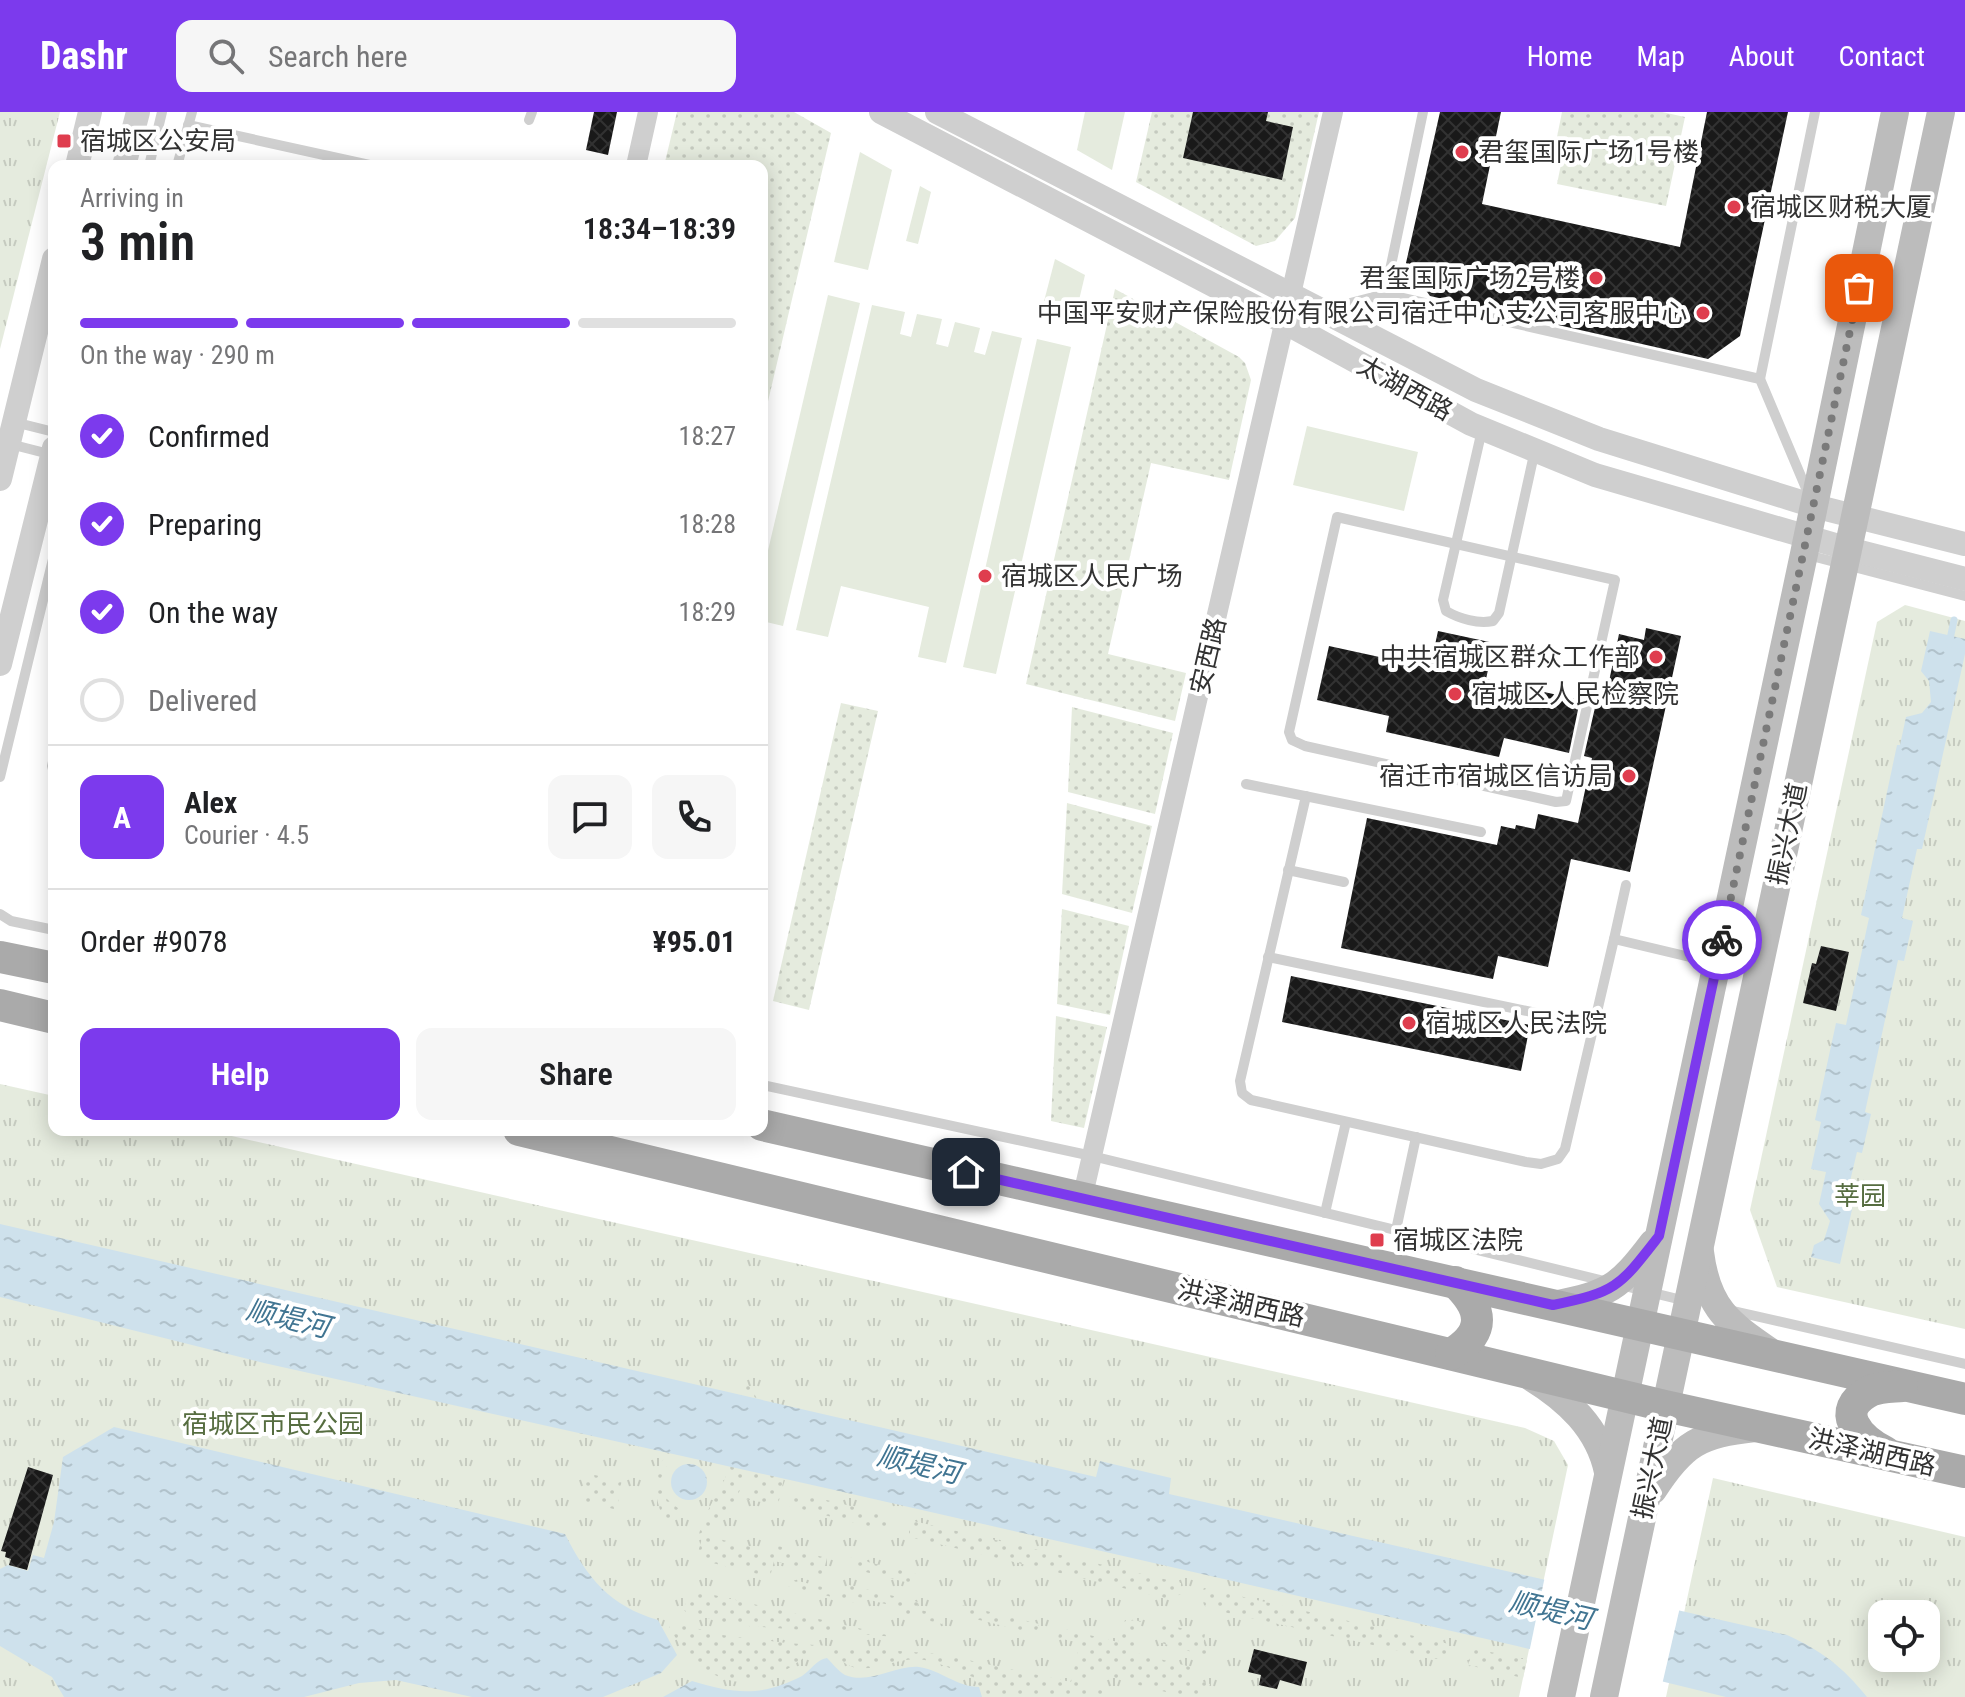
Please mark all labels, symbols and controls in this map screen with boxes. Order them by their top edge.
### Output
search box [176,20,736,92]
text: Dashr [40,34,128,78]
icon: search [204,34,248,78]
text: Search here [268,39,407,74]
text: Home [1527,40,1592,73]
text: Map [1636,40,1685,73]
text: About [1729,40,1795,73]
text: Contact [1839,40,1925,73]
place label: 宿城区公安局 [80,126,236,156]
marker: 宿城区公安局 [55,132,73,150]
place label: 君玺国际广场1号楼 [1478,137,1699,167]
marker: 君玺国际广场1号楼 [1453,143,1471,161]
text: Arriving in [80,183,184,213]
place label: 宿城区财税大厦 [1750,192,1932,222]
marker: 宿城区财税大厦 [1725,198,1743,216]
text: 18:34–18:39 [583,211,736,246]
text: 3 min [80,212,195,273]
pin [1825,254,1893,322]
place label: 君玺国际广场2号楼 [1359,263,1580,293]
icon: bag [1837,266,1881,310]
marker: 君玺国际广场2号楼 [1587,269,1605,287]
place label: 中国平安财产保险股份有限公司宿迁中心支公司客服中心 [1037,298,1687,328]
marker: 中国平安财产保险股份有限公司宿迁中心支公司客服中心 [1694,304,1712,322]
text: On the way · 290 m [80,340,275,370]
street label: 太湖西路 [1352,350,1458,426]
icon: check [80,414,124,458]
text: Confirmed [148,419,270,454]
text: 18:27 [679,421,736,451]
icon: check [80,502,124,546]
text: Preparing [148,507,262,542]
text: 18:28 [679,509,736,539]
place label: 宿城区人民广场 [1001,561,1183,591]
marker: 宿城区人民广场 [976,567,994,585]
icon: check [80,590,124,634]
text: On the way [148,595,278,630]
text: 18:29 [679,597,736,627]
street label: 安西路 [1185,615,1231,697]
place label: 中共宿城区群众工作部 [1380,642,1640,672]
marker: 中共宿城区群众工作部 [1647,648,1665,666]
place label: 宿城区人民检察院 [1471,679,1679,709]
text: Delivered [148,683,257,718]
marker: 宿城区人民检察院 [1446,685,1464,703]
place label: 宿迁市宿城区信访局 [1379,761,1613,791]
marker: 宿迁市宿城区信访局 [1620,767,1638,785]
button: chat [548,775,632,859]
button: phone [652,775,736,859]
street label: 振兴大道 [1762,780,1812,888]
text: Alex [184,785,237,820]
text: A [113,800,131,835]
text: Courier · 4.5 [184,820,309,850]
courier [1682,900,1762,980]
icon: bike [1700,918,1744,962]
text: Order #9078 [80,924,228,959]
text: ¥95.01 [652,924,736,959]
place label: 宿城区人民法院 [1425,1008,1607,1038]
marker: 宿城区人民法院 [1400,1014,1418,1032]
button: Help [80,1028,400,1120]
button: Share [416,1028,736,1120]
pin [932,1138,1000,1206]
icon: home [944,1150,988,1194]
park label: 莘园 [1834,1181,1886,1211]
place label: 宿城区法院 [1393,1225,1523,1255]
marker: 宿城区法院 [1368,1231,1386,1249]
street label: 洪泽湖西路 [1174,1274,1308,1332]
water label: 顺堤河 [243,1293,337,1345]
park label: 宿城区市民公园 [182,1409,364,1439]
street label: 振兴大道 [1627,1414,1677,1522]
street label: 洪泽湖西路 [1805,1423,1939,1481]
water label: 顺堤河 [874,1439,968,1491]
water label: 顺堤河 [1506,1585,1600,1637]
map controls [1868,1600,1940,1672]
button: locate [1868,1600,1940,1672]

